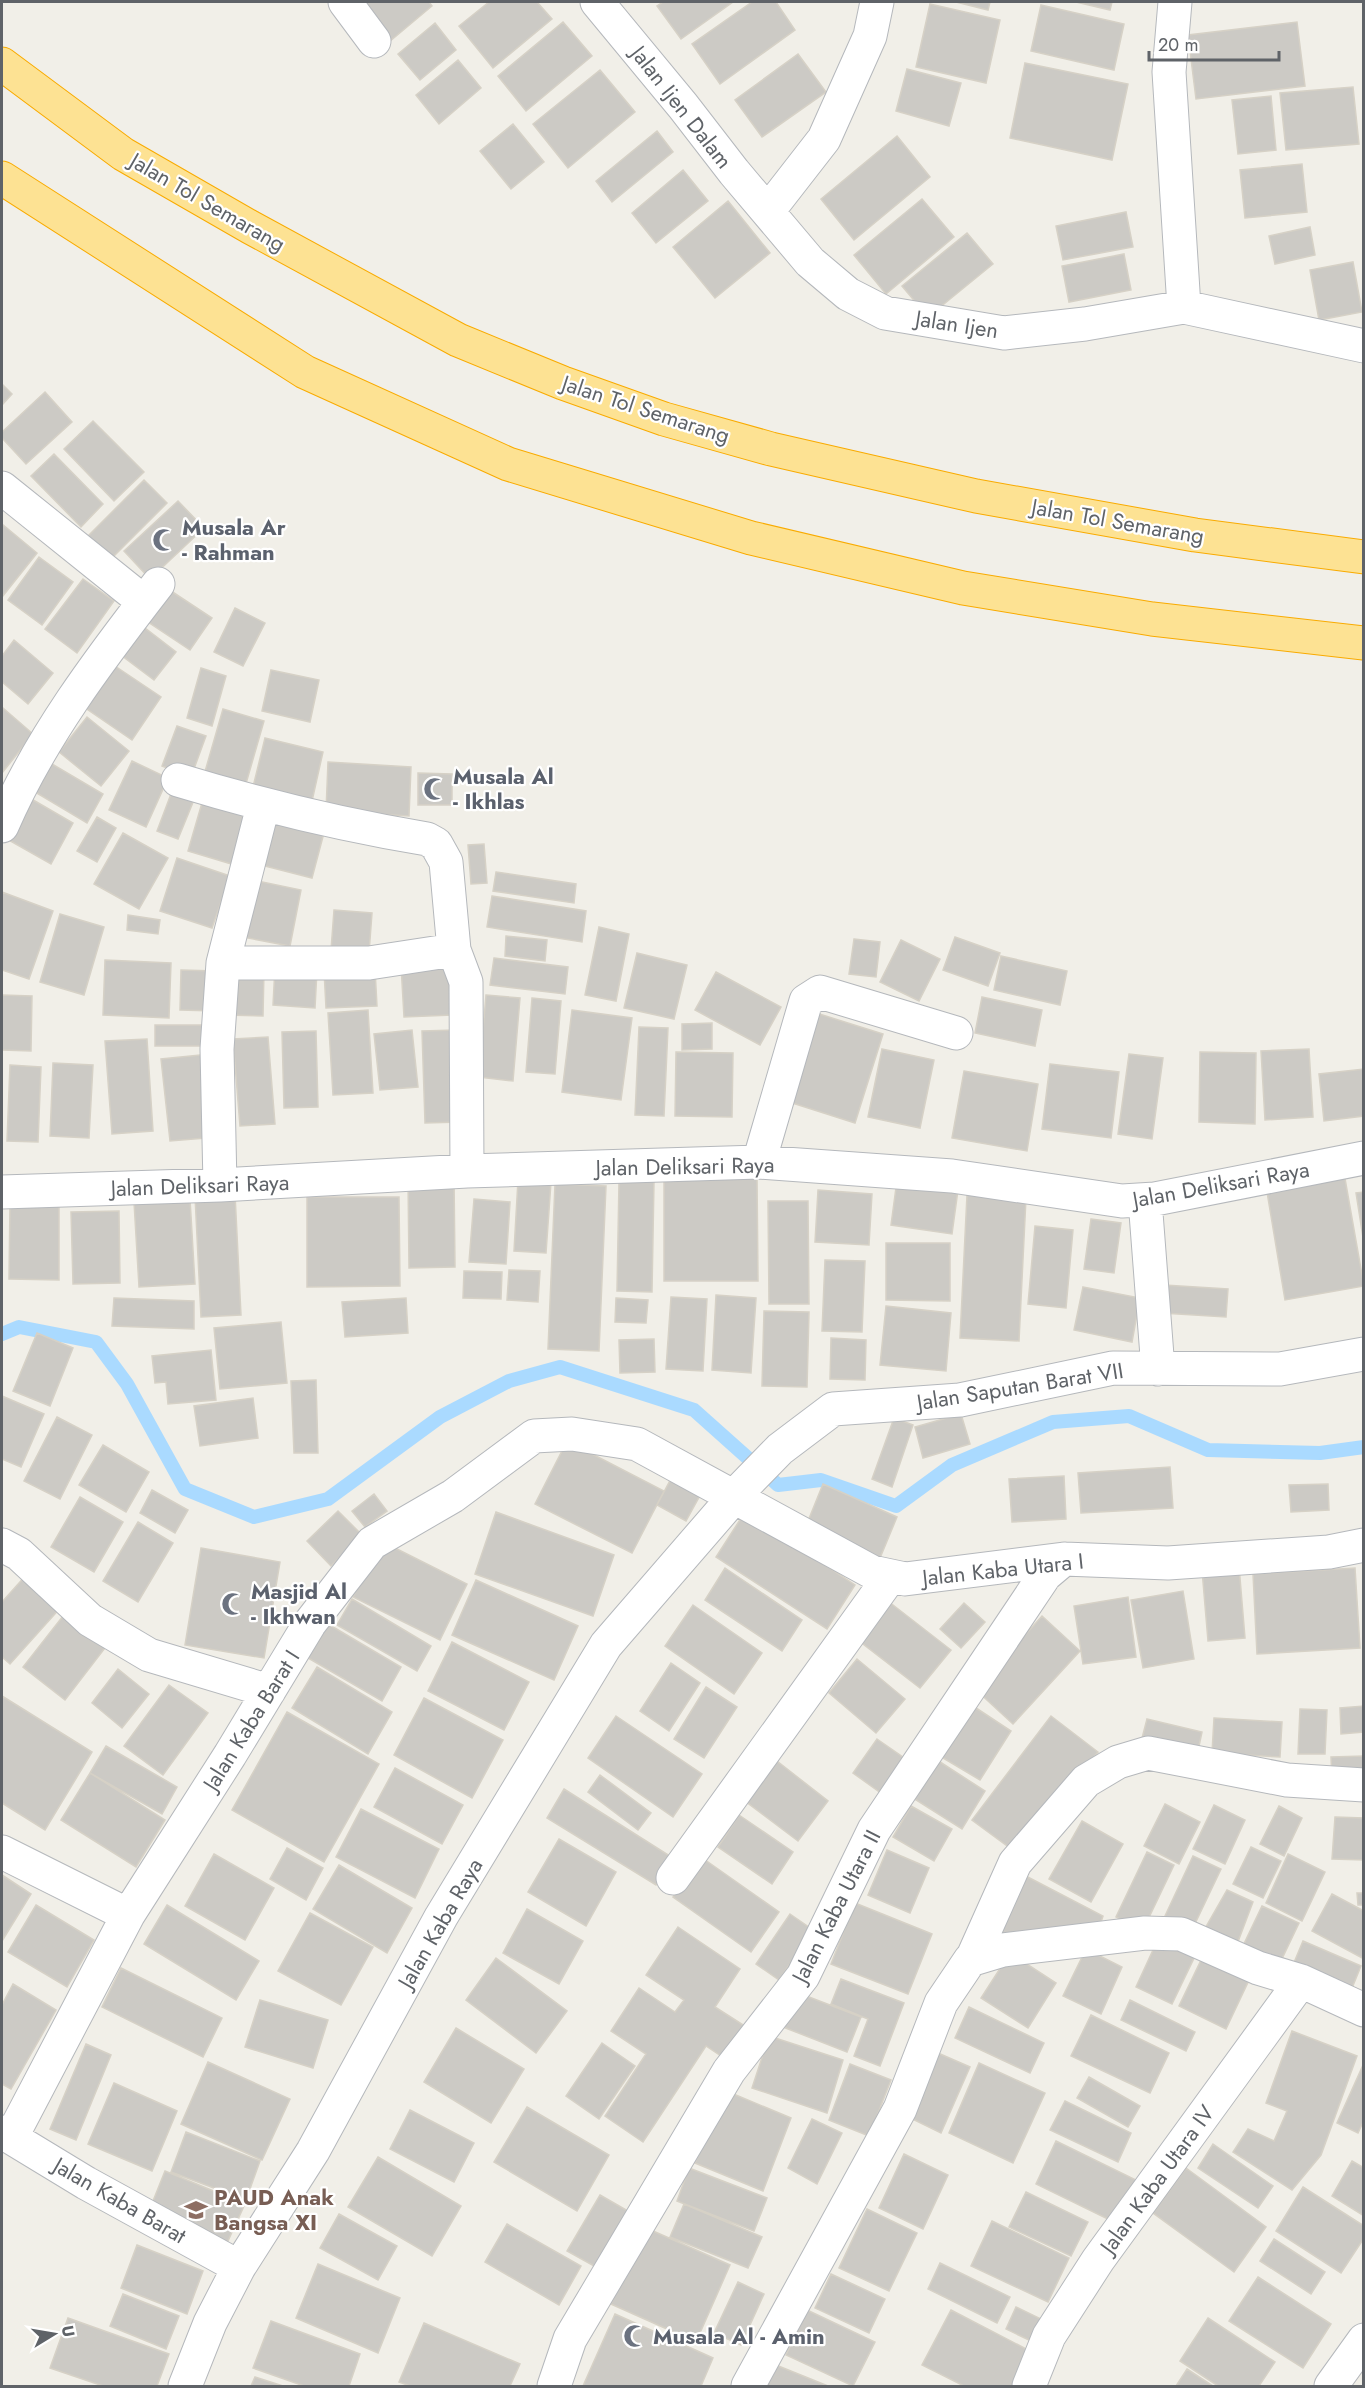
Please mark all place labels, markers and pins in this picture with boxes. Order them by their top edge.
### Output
place label: Musala Ar - Rahman [182,511,286,568]
mosque icon: Musala Ar - Rahman [151,527,177,553]
place label: Musala Al - Ikhlas [453,760,554,817]
mosque icon: Musala Al - Ikhlas [422,776,448,802]
place label: Masjid Al - Ikhwan [251,1575,347,1632]
mosque icon: Masjid Al - Ikhwan [220,1591,246,1617]
place label: PAUD Anak Bangsa XI [214,2181,334,2238]
school or university icon: PAUD Anak Bangsa XI [183,2197,209,2223]
place label: Musala Al - Amin [653,2320,825,2352]
mosque icon: Musala Al - Amin [622,2323,648,2349]

